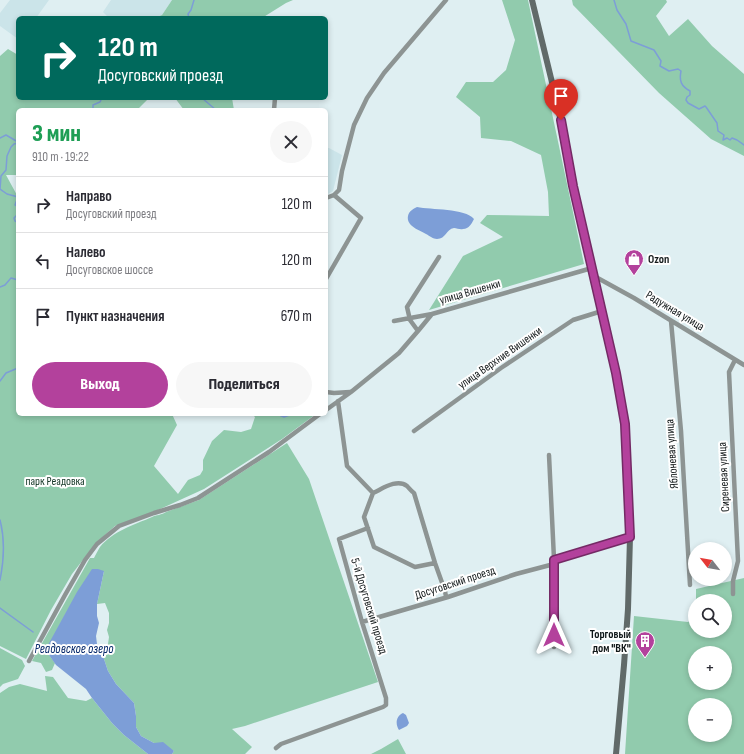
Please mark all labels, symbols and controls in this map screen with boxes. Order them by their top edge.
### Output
text: 120 m [98,31,158,64]
icon: right [32,32,84,84]
text: Досуговский проезд [98,65,223,86]
pin [544,79,578,120]
icon: arrive [550,85,572,107]
text: 3 мин [32,119,81,148]
button: close [270,121,312,163]
text: 910 m · 19:22 [32,149,89,165]
text: Направо [66,187,112,206]
icon: right [32,194,54,216]
text: 120 m [282,195,312,214]
text: Досуговский проезд [66,206,156,222]
text: Налево [66,243,106,262]
shop icon: Ozon [623,248,645,276]
icon: left [32,250,54,272]
text: 120 m [282,251,312,270]
place label: Ozon [648,252,669,267]
text: Досуговское шоссе [66,262,153,278]
street label: улица Вишенки [438,276,502,308]
street label: Радужная улица [643,288,707,335]
icon: arrive [32,306,54,328]
text: Пункт назначения [66,307,164,326]
text: 670 m [281,307,312,326]
street label: улица Верхние Вишенки [455,323,545,393]
button: Выход [32,362,168,408]
button: Поделиться [176,362,312,408]
street label: Яблоневая улица [662,418,682,489]
street label: Сиреневая улица [715,441,733,512]
park label: парк Реадовка [25,474,85,489]
north arrow [688,542,732,586]
map controls [688,542,732,742]
street label: 5-й Досуговский проезд [347,556,391,656]
street label: Досуговский проезд [413,563,497,603]
button: search [688,594,732,638]
position arrow [533,614,575,656]
place label: Торговый дом "ВК" [590,627,631,656]
building icon: Торговый дом "ВК" [634,630,656,658]
water label: Реадовское озеро [34,641,114,657]
button: + [688,646,732,690]
button: − [688,698,732,742]

